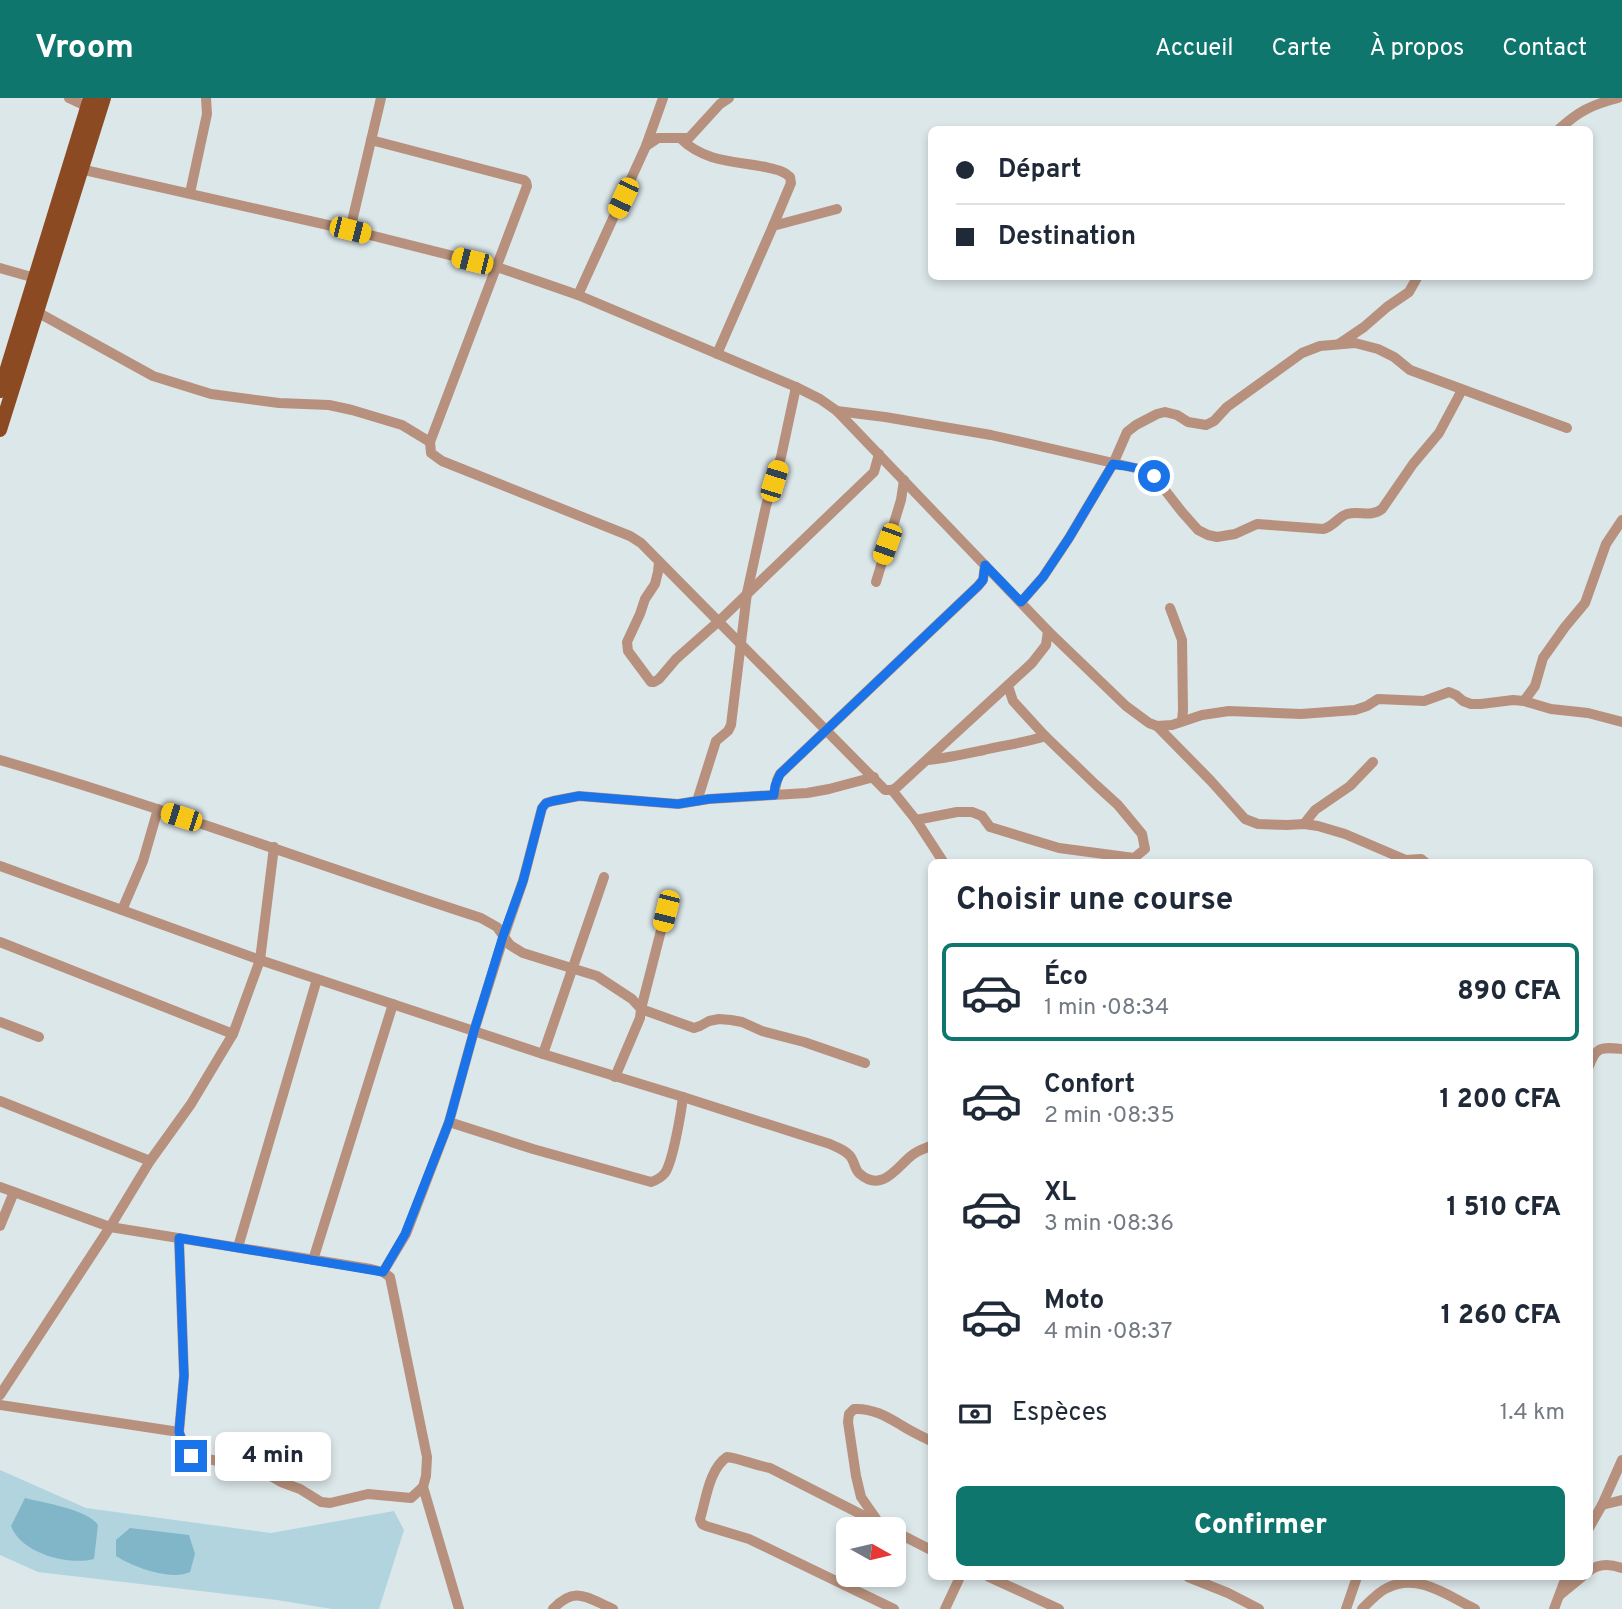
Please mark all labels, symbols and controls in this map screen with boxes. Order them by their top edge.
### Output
text: Vroom [35,28,134,70]
text: Accueil [1155,34,1234,64]
text: Carte [1272,34,1331,64]
text: À propos [1369,34,1464,64]
text: Contact [1502,34,1587,64]
text: Départ [998,154,1082,187]
car [605,175,642,221]
car [328,215,373,245]
text: Destination [998,221,1136,254]
car [450,246,495,276]
car [758,458,791,504]
route start [1138,460,1170,492]
car [870,521,905,567]
car [158,801,205,833]
text: Choisir une course [956,881,1233,921]
car [651,888,682,934]
icon: car [960,961,1023,1024]
text: Éco [1044,961,1088,994]
text: 890 CFA [1457,976,1561,1009]
text: 1 min · 08:34 [1044,994,1169,1023]
icon: car [960,1069,1023,1132]
text: Confort [1044,1069,1135,1102]
text: 1 200 CFA [1440,1084,1561,1117]
text: 2 min · 08:35 [1044,1102,1175,1131]
icon: car [960,1177,1023,1240]
text: XL [1044,1177,1076,1210]
text: 1 510 CFA [1446,1192,1561,1225]
text: 3 min · 08:36 [1044,1210,1174,1239]
icon: car [960,1285,1023,1348]
text: Moto [1044,1285,1104,1318]
text: 1 260 CFA [1441,1300,1561,1333]
text: 4 min · 08:37 [1044,1318,1172,1347]
icon: cash [956,1395,994,1433]
text: Espèces [1012,1397,1108,1430]
text: 1.4 km [1500,1399,1565,1428]
callout: 4 min [216,1432,331,1480]
route end [175,1440,207,1472]
text: 4 min [242,1442,304,1471]
button: Confirmer [956,1486,1565,1566]
north arrow [836,1517,906,1587]
map controls [836,1517,906,1587]

